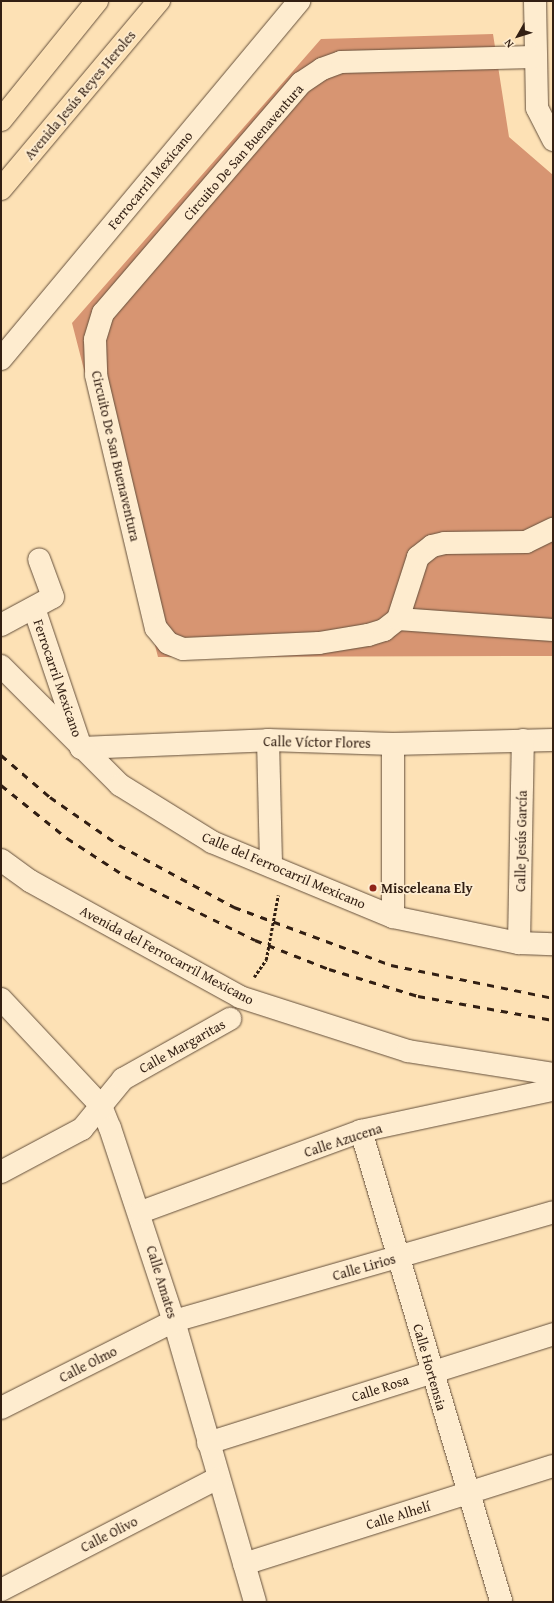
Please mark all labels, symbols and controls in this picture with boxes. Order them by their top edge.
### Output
north arrow [498,16,538,56]
street label: Avenida Jesús Reyes Heroles [21,27,139,163]
text: N [500,36,517,51]
street label: Circuito De San Buenaventura [179,81,307,223]
street label: Ferrocarril Mexicano [104,127,196,233]
street label: Circuito De San Buenaventura [88,369,144,543]
street label: Ferrocarril Mexicano [30,617,86,739]
street label: Calle Víctor Flores [263,733,371,751]
street label: Calle Jesús García [512,790,530,892]
street label: Calle del Ferrocarril Mexicano [200,828,368,912]
place label: Misceleana Ely [381,880,473,896]
marker: Misceleana Ely [368,883,378,893]
street label: Avenida del Ferrocarril Mexicano [77,902,257,1008]
street label: Calle Margaritas [136,1015,228,1077]
street label: Calle Azucena [302,1119,384,1161]
street label: Calle Amates [143,1244,181,1320]
street label: Calle Lirios [330,1250,398,1284]
street label: Calle Hortensia [410,1322,450,1412]
street label: Calle Olmo [56,1342,120,1386]
street label: Calle Rosa [349,1371,411,1405]
street label: Calle Alhelí [364,1497,432,1533]
street label: Calle Olivo [78,1512,140,1556]

